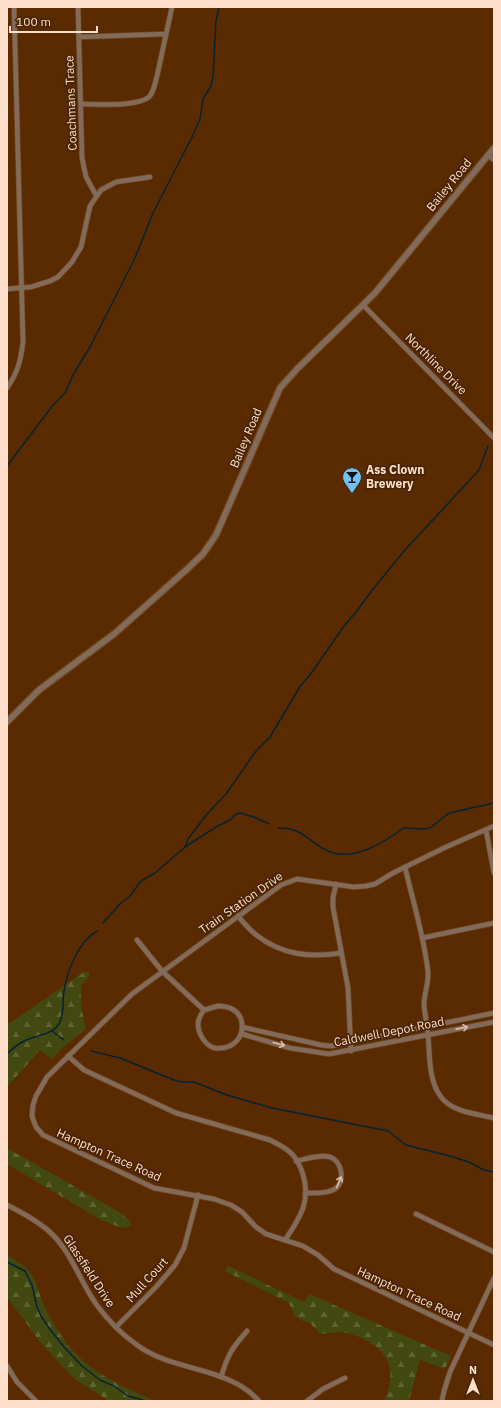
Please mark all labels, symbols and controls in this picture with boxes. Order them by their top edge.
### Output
scale bar [10,8,97,34]
text: 100 m [16,14,51,29]
street label: Coachmans Trace [61,55,80,151]
street label: Bailey Road [423,155,474,214]
street label: Northline Drive [402,330,471,398]
street label: Bailey Road [226,406,265,470]
place label: Ass Clown Brewery [366,462,424,491]
bar icon: Ass Clown Brewery [341,466,363,494]
street label: Train Station Drive [196,868,286,937]
street label: Caldwell Depot Road [332,1013,445,1050]
one-way arrow [455,1024,468,1032]
one-way arrow [272,1041,285,1049]
street label: Hampton Trace Road [55,1125,164,1184]
one-way arrow [335,1176,343,1188]
street label: Glassfield Drive [60,1231,119,1310]
street label: Mull Court [122,1254,171,1305]
street label: Hampton Trace Road [355,1263,464,1324]
north arrow [453,1360,493,1400]
text: N [469,1363,477,1377]

